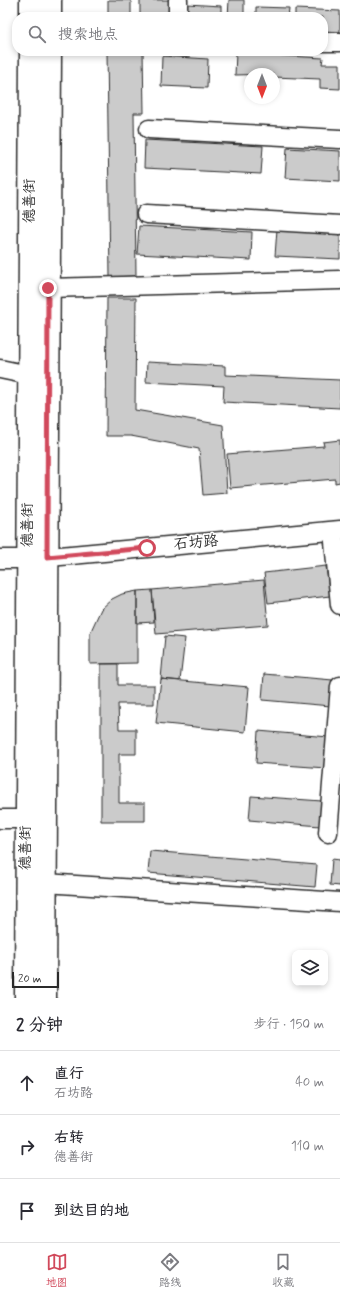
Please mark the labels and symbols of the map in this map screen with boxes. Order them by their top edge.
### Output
north arrow [244,68,280,104]
street label: 德善街 [20,178,40,224]
route end [39,279,57,297]
street label: 德善街 [18,502,38,548]
street label: 石坊路 [173,531,219,555]
route start [138,539,156,557]
street label: 德善街 [16,825,36,871]
scale bar [12,970,59,989]

